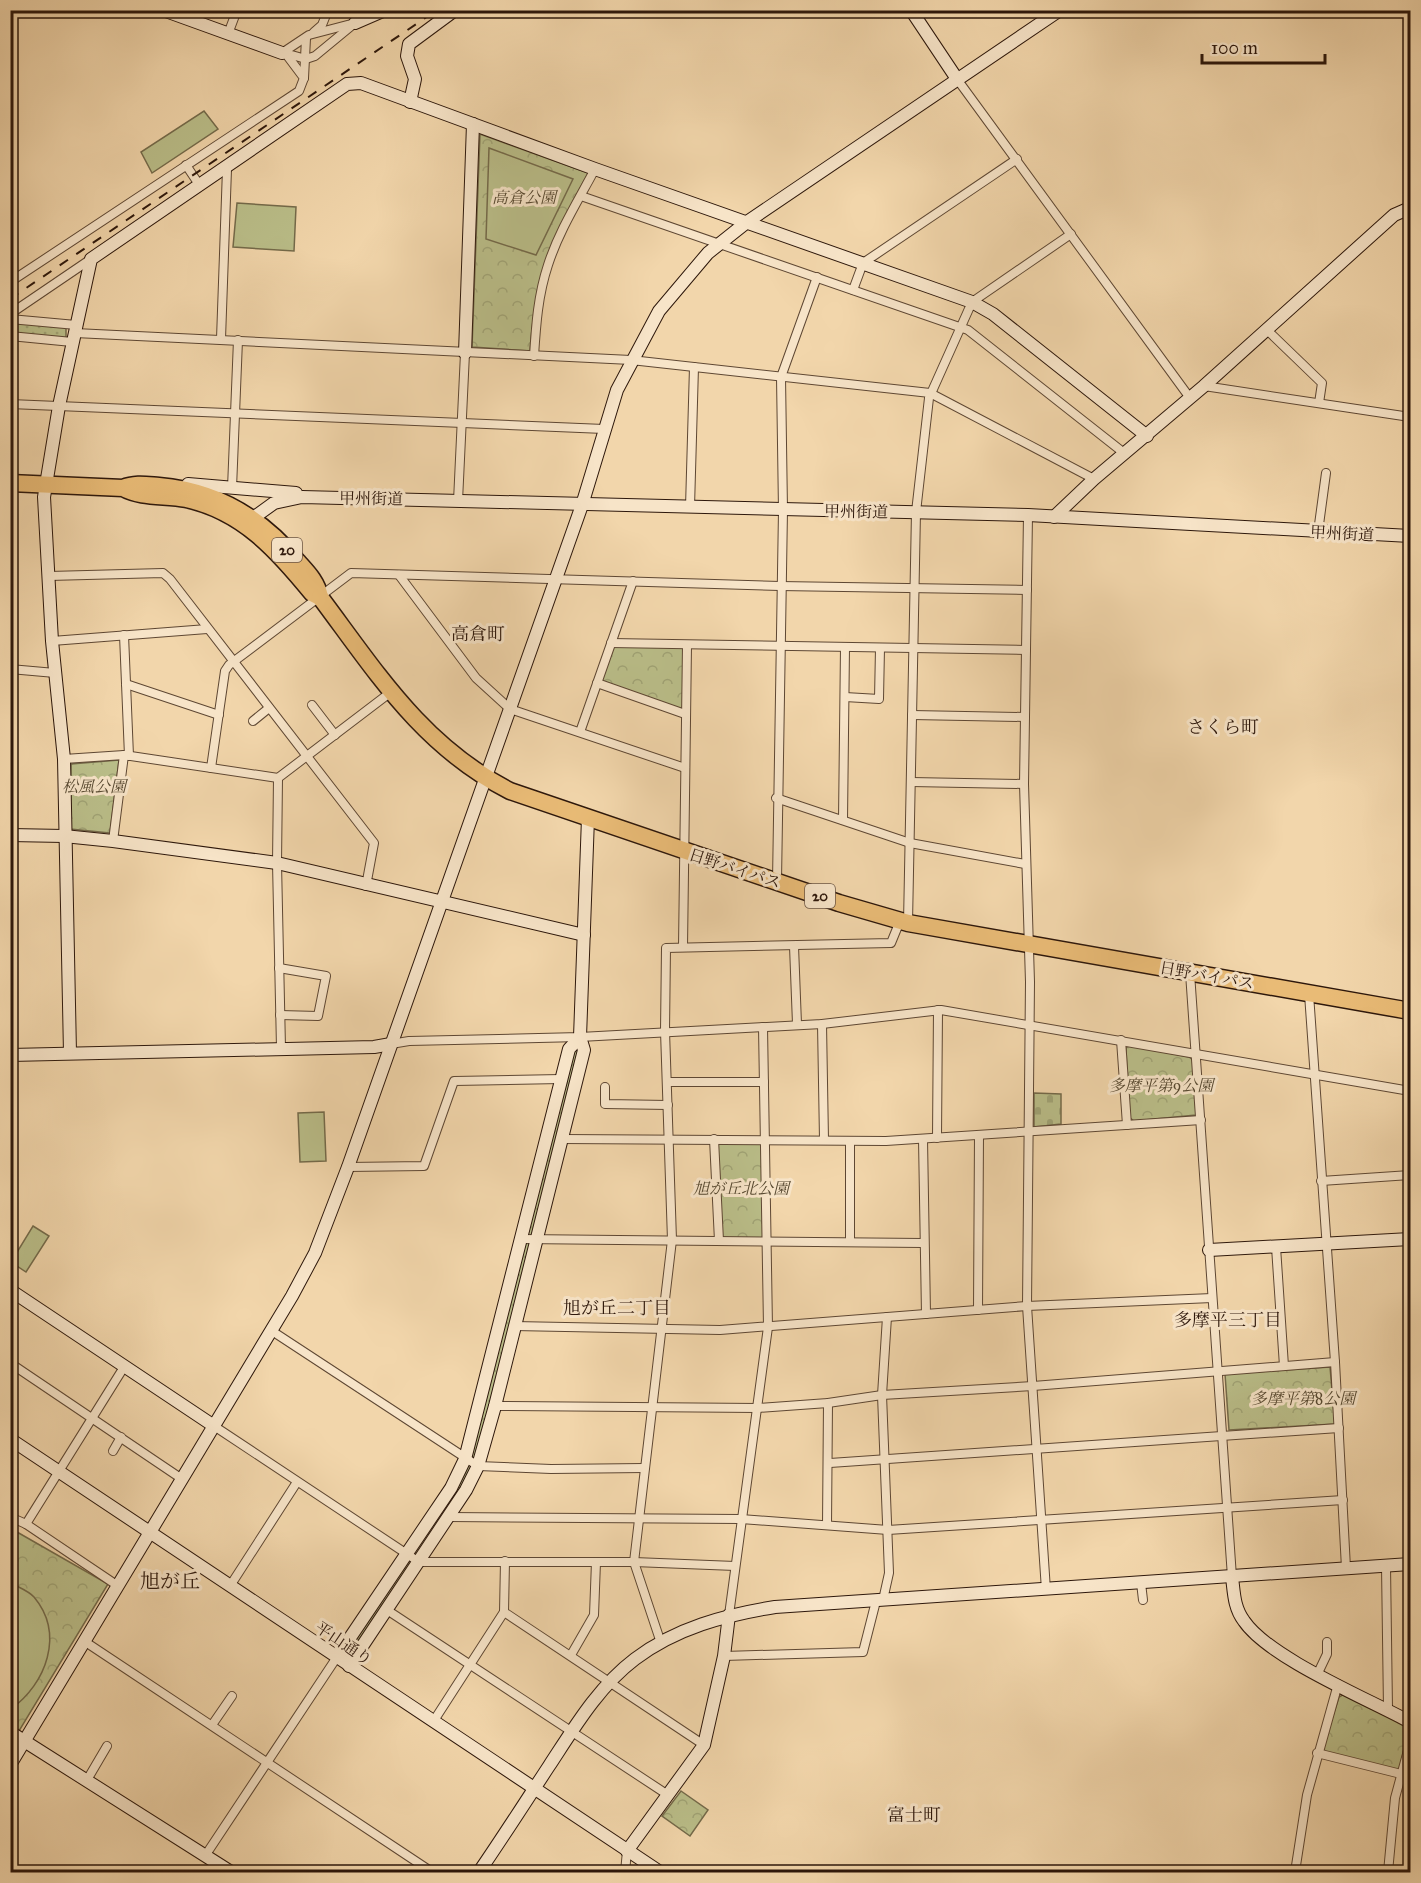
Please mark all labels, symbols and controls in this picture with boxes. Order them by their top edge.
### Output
scale bar [1202,27,1325,65]
text: 100 m [1211,37,1258,59]
park label: 高倉公園 [492,188,559,207]
street label: 甲州街道 [339,488,403,509]
street label: 甲州街道 [824,501,888,522]
street label: 甲州街道 [1310,522,1374,545]
road number: 20 [272,538,302,562]
district label: 高倉町 [451,623,505,645]
district label: さくら町 [1187,716,1259,738]
park label: 松風公園 [62,777,129,796]
street label: 日野バイパス [686,845,783,892]
road number: 20 [805,884,835,908]
street label: 日野バイパス [1158,958,1256,993]
park label: 多摩平第9公園 [1109,1076,1216,1095]
park label: 旭が丘北公園 [693,1179,792,1198]
district label: 旭が丘二丁目 [563,1297,671,1319]
district label: 多摩平三丁目 [1174,1309,1282,1331]
park label: 多摩平第8公園 [1251,1389,1358,1408]
district label: 旭が丘 [140,1569,200,1593]
street label: 平山通り [312,1618,376,1669]
district label: 富士町 [887,1804,941,1826]

